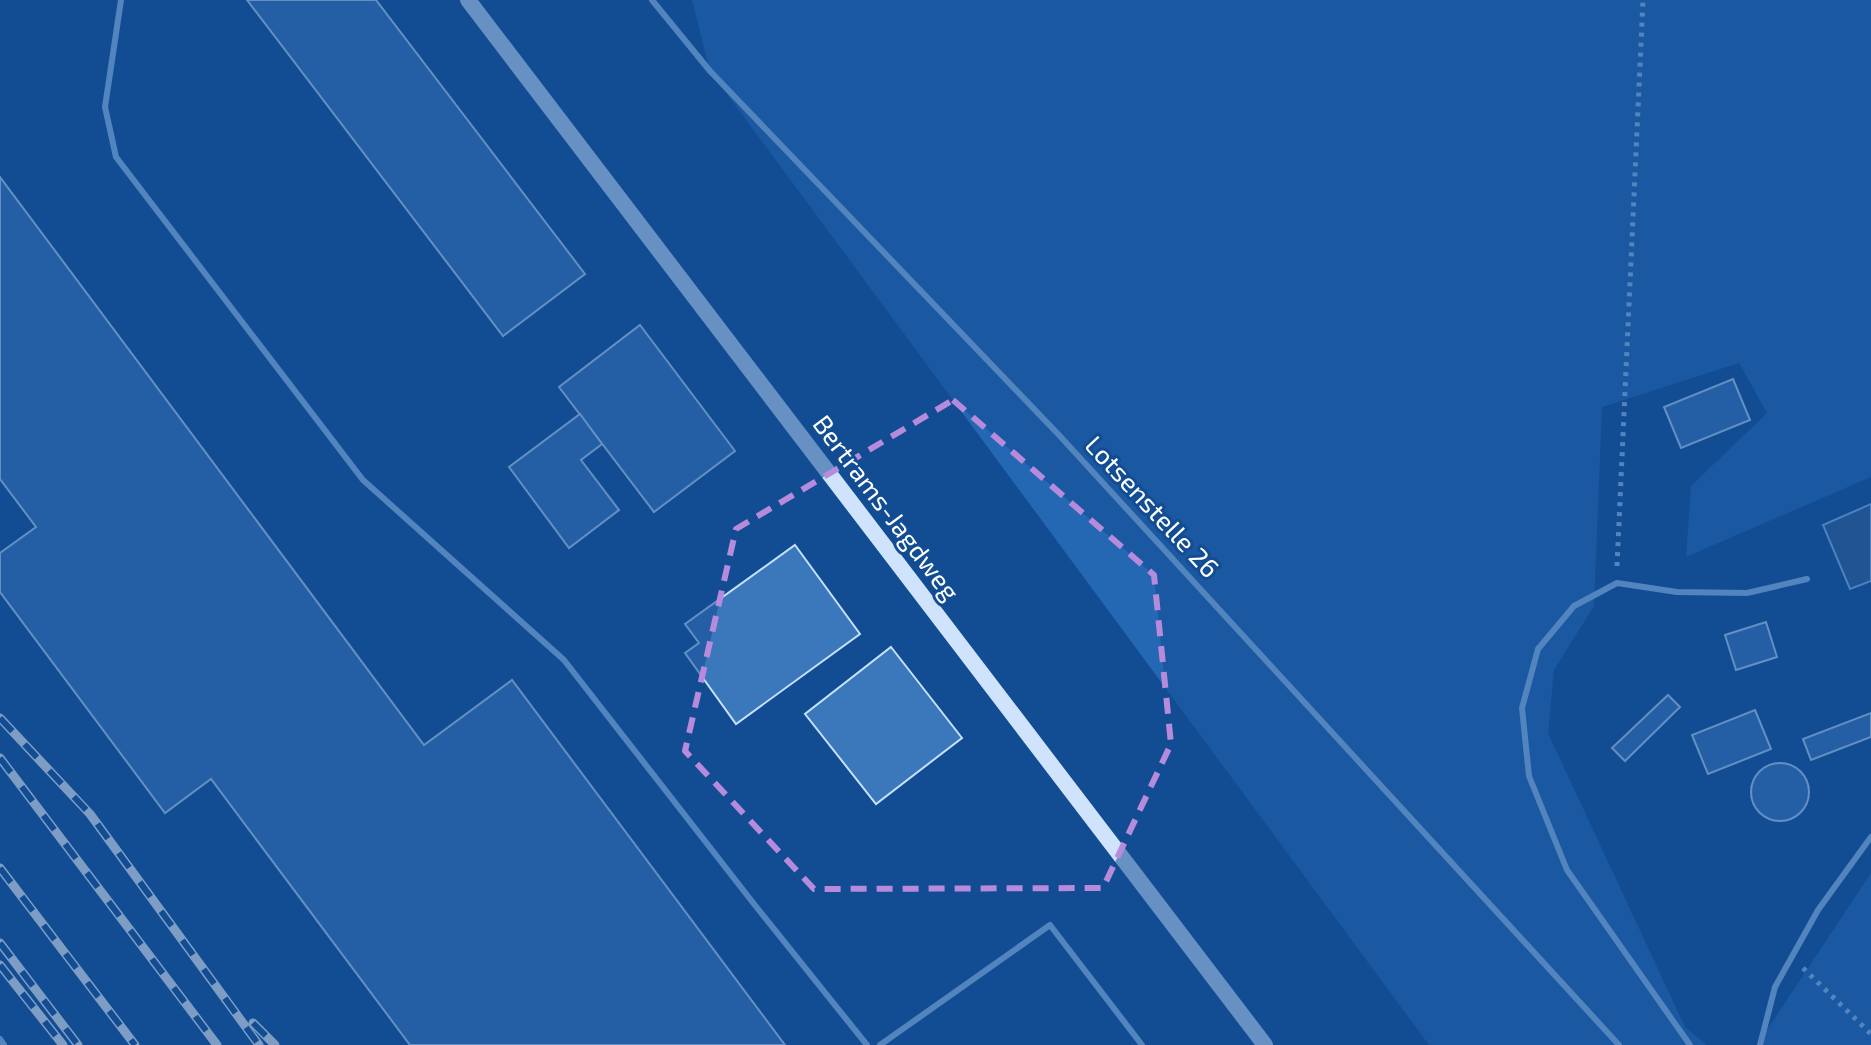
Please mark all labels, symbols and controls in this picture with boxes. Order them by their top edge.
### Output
street label: Bertrams-Jagdweg [807,408,967,606]
street label: Lotsenstelle 26 [1080,429,1227,583]

